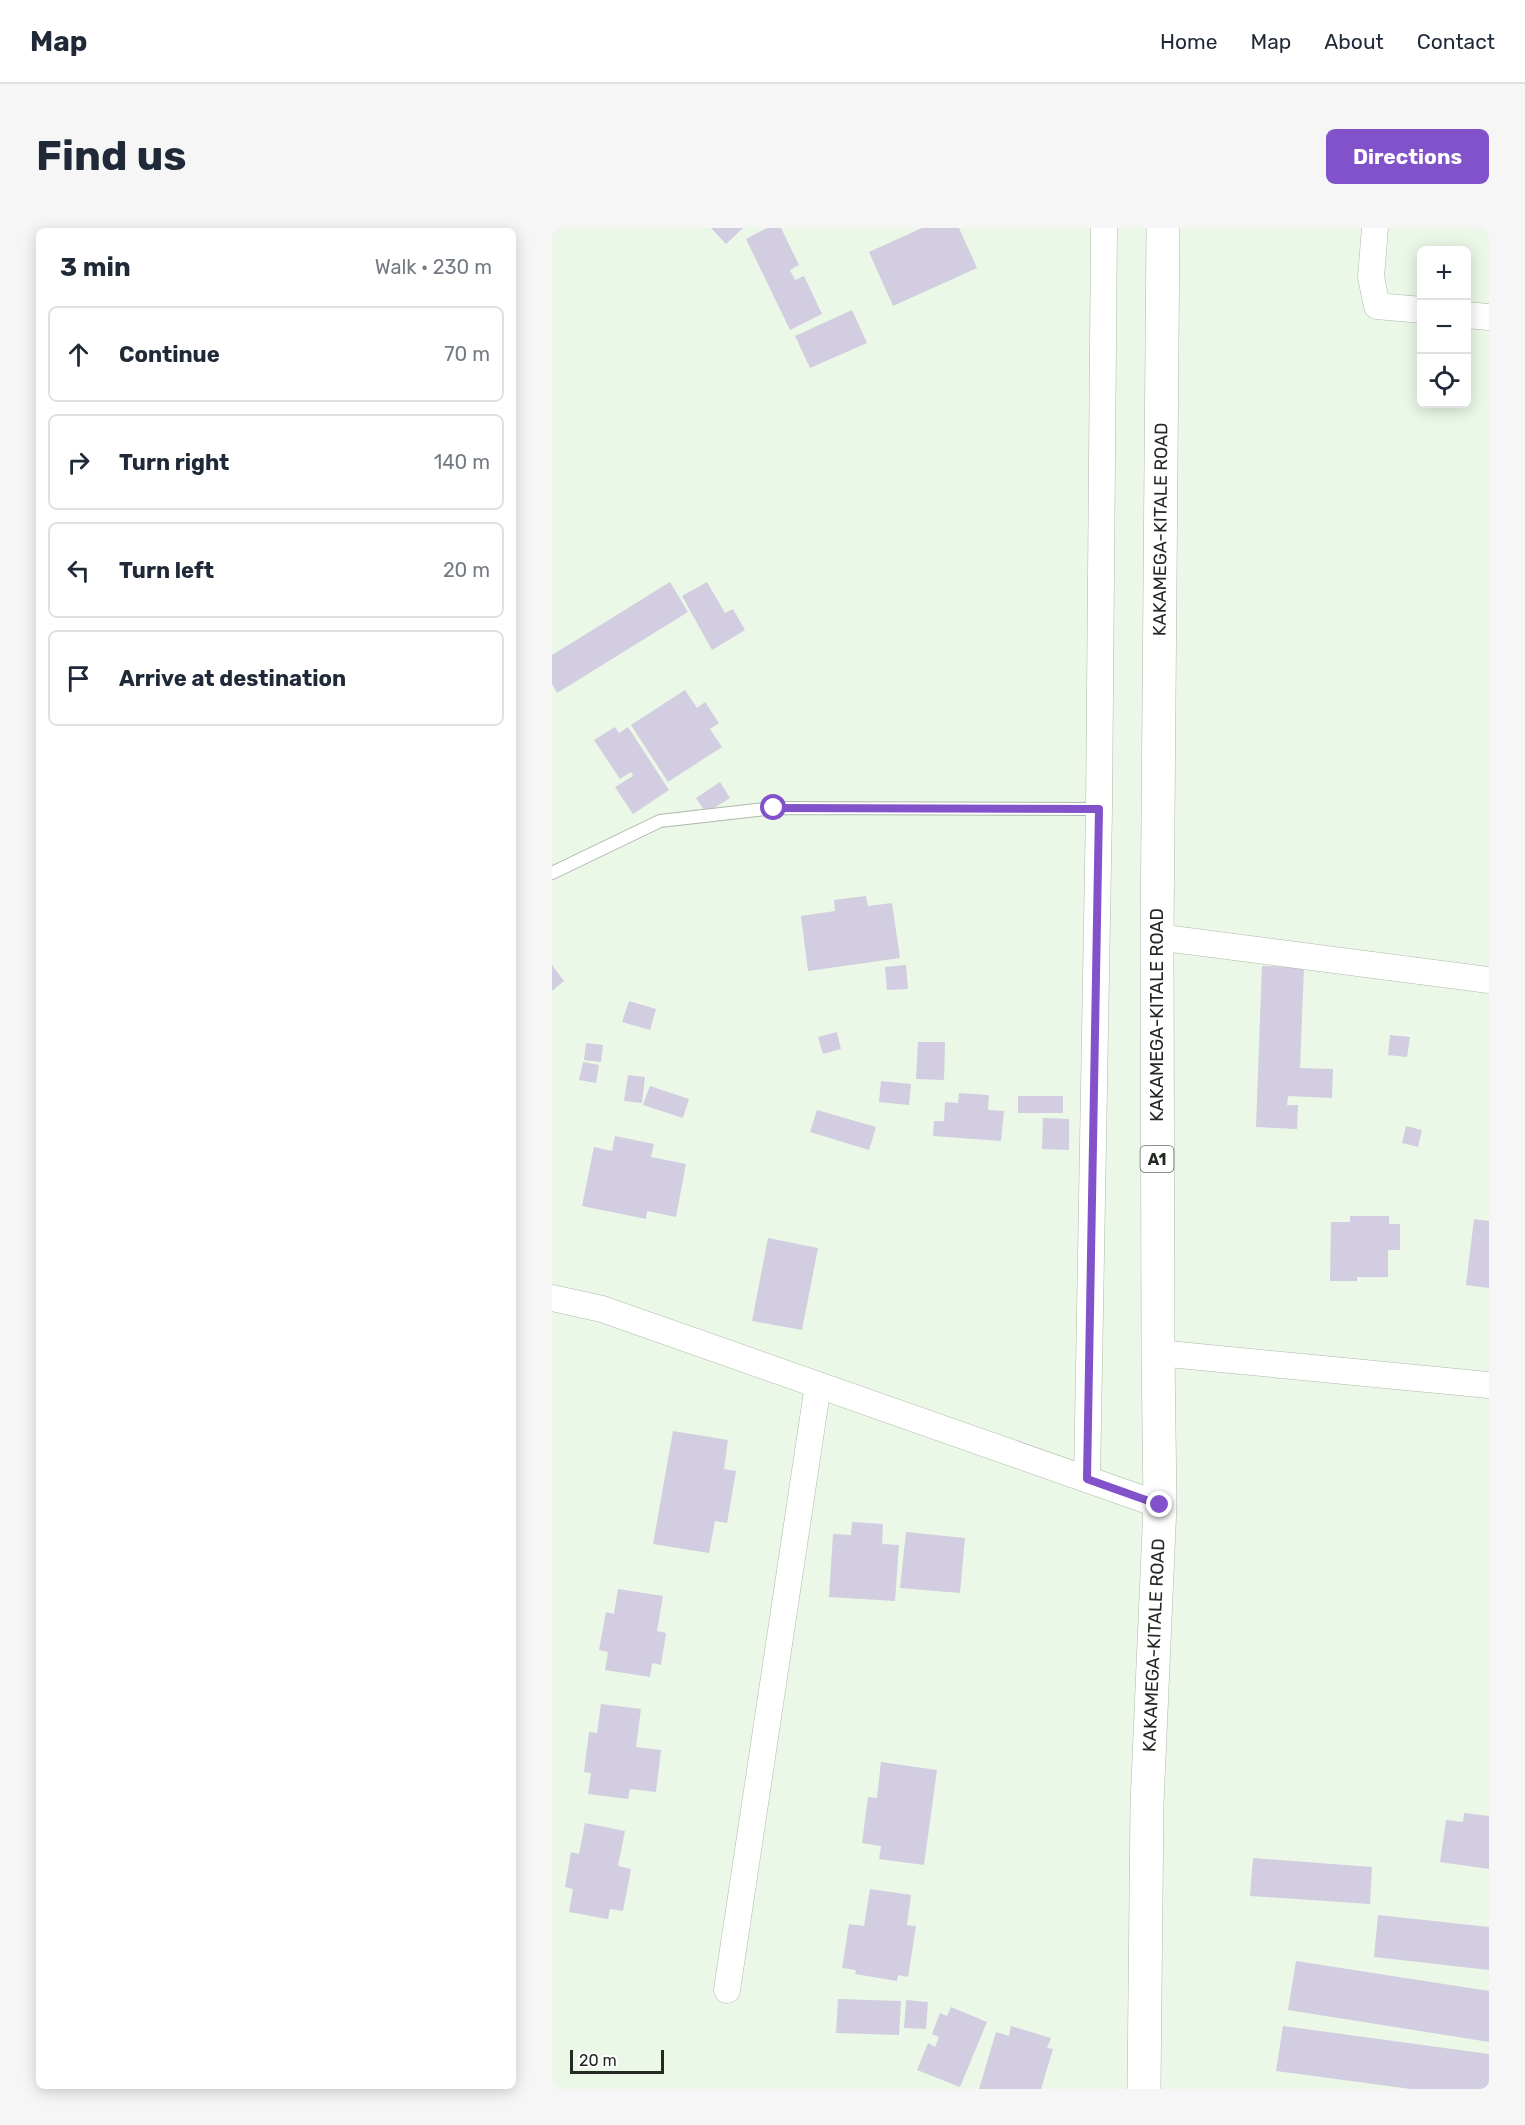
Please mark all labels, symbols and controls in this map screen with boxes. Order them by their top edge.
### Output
text: Map [30,25,87,58]
text: Home [1160,29,1217,54]
text: Map [1250,29,1291,54]
text: About [1324,29,1384,54]
text: Contact [1417,29,1495,54]
button: Directions [1326,129,1489,184]
text: Find us [36,131,187,181]
map controls [1417,246,1471,408]
button: + [1417,246,1471,300]
text: 3 min [60,252,131,283]
text: Walk · 230 m [375,255,492,279]
button: − [1417,300,1471,354]
icon: ahead [62,338,95,371]
text: Continue [119,341,220,368]
text: 70 m [444,342,490,366]
button: locate [1417,354,1471,408]
street label: KAKAMEGA-KITALE ROAD [1149,422,1172,636]
icon: right [62,446,95,479]
text: Turn right [119,449,229,476]
text: 140 m [434,450,490,474]
icon: left [62,554,95,587]
text: Turn left [119,557,214,584]
text: 20 m [443,558,490,582]
icon: arrive [62,662,95,695]
text: Arrive at destination [119,665,346,692]
route start [760,794,786,820]
street label: KAKAMEGA-KITALE ROAD [1146,908,1168,1122]
road number: A1 [1140,1146,1174,1172]
route end [1146,1491,1172,1517]
street label: KAKAMEGA-KITALE ROAD [1138,1538,1170,1752]
scale bar [570,2047,664,2074]
text: 20 m [579,2051,617,2070]

